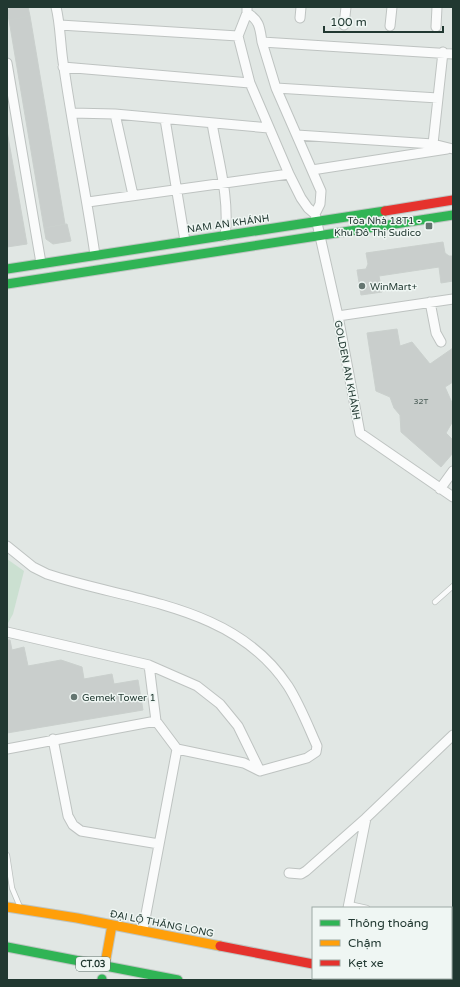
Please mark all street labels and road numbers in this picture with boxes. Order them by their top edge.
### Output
street label: NAM AN KHÁNH [186,212,270,236]
street label: GOLDEN AN KHÁNH [331,319,363,421]
street label: ĐẠI LỘ THĂNG LONG [109,908,215,940]
road number: CT.03 [76,957,110,971]

